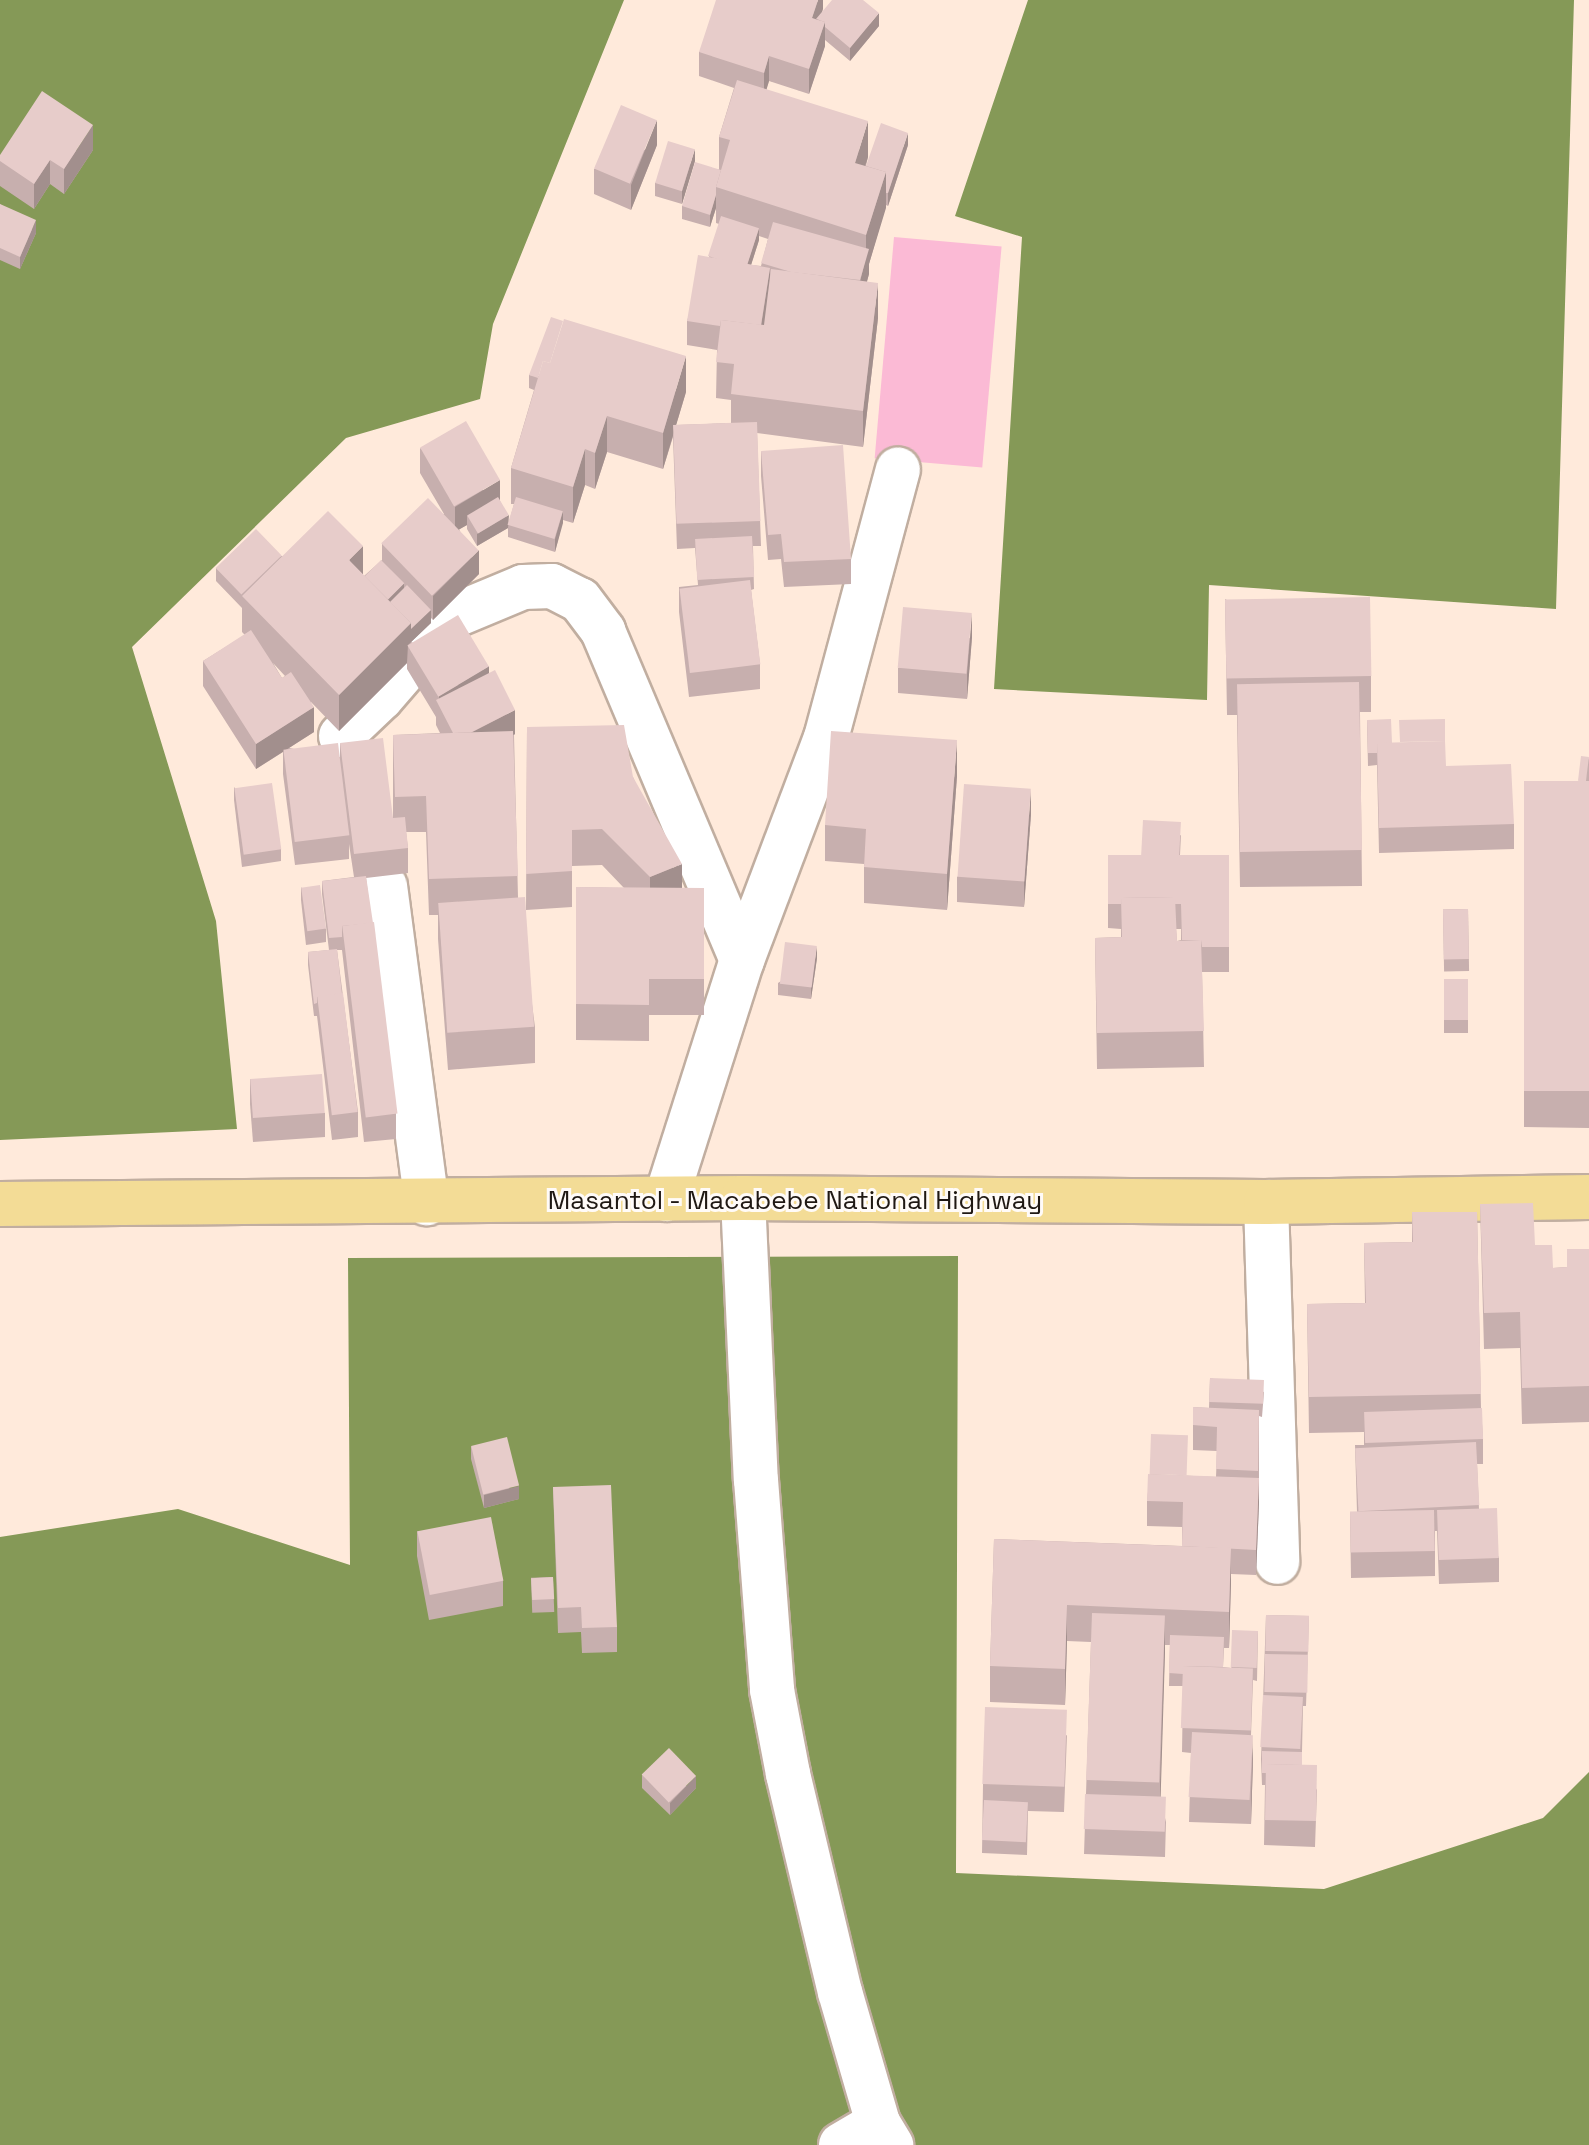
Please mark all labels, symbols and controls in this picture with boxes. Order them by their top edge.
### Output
street label: Masantol - Macabebe National Highway [547,1185,1043,1217]

